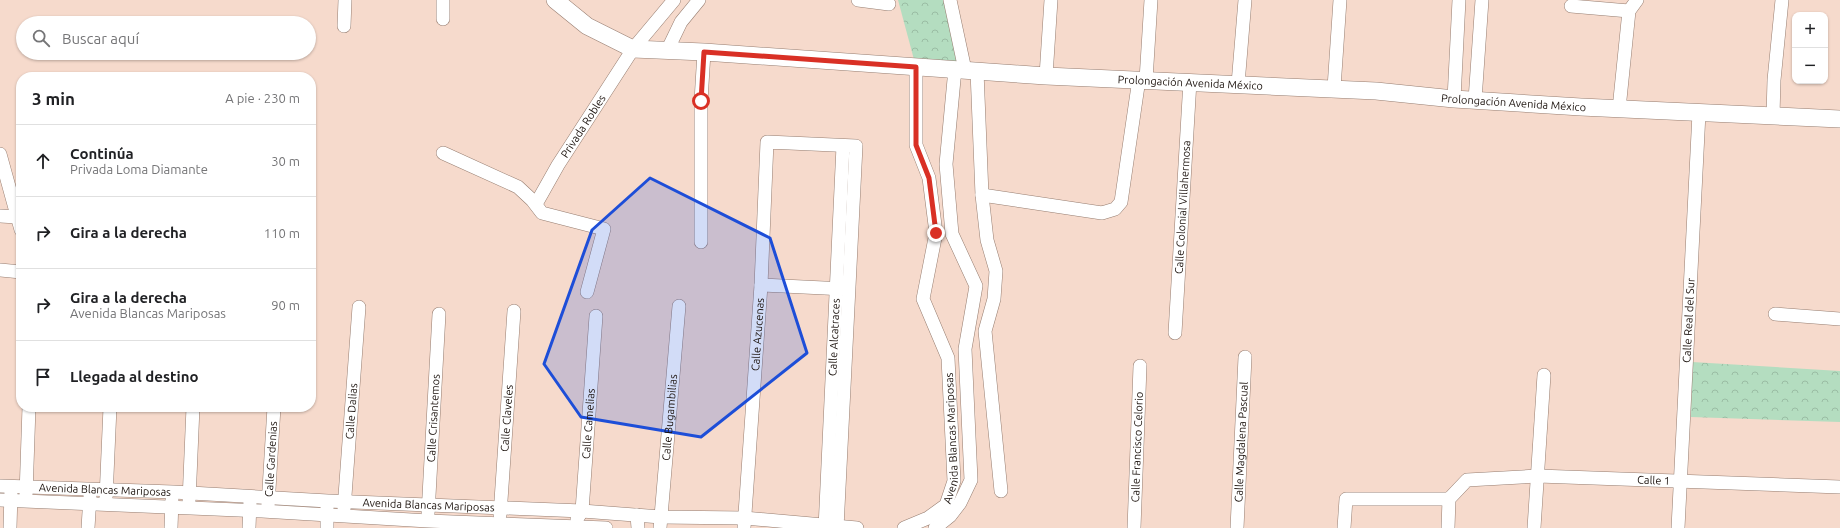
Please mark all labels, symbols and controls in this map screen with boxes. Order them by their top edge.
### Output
map controls [1792,12,1828,84]
button: + [1792,12,1828,48]
search box [16,16,316,60]
icon: search [30,27,52,49]
text: Buscar aquí [62,30,139,47]
button: − [1792,48,1828,84]
street label: Prolongación Avenida México [1117,73,1263,92]
text: 3 min [32,89,75,108]
text: A pie · 230 m [225,91,300,105]
street label: Privada Robles [558,92,608,160]
route start [692,92,710,110]
street label: Prolongación Avenida México [1440,92,1586,113]
street label: Calle Colonial Villahermosa [1173,140,1192,274]
text: Continúa [70,145,134,162]
icon: ahead [32,150,54,172]
text: 30 m [271,154,300,168]
text: Privada Loma Diamante [70,162,208,176]
icon: right [32,222,54,244]
text: Gira a la derecha [70,224,187,241]
route end [927,224,945,242]
text: 110 m [264,226,300,240]
street label: Calle Real del Sur [1680,277,1697,363]
text: Gira a la derecha [70,289,187,306]
icon: right [32,294,54,316]
street label: Calle Azucenas [749,297,766,371]
text: 90 m [271,298,300,312]
street label: Calle Alcatraces [826,298,842,376]
text: Avenida Blancas Mariposas [70,306,226,320]
icon: arrive [32,366,54,388]
text: Llegada al destino [70,368,199,385]
street label: Avenida Blancas Mariposas [941,372,960,505]
street label: Calle Bugambilias [660,373,679,461]
street label: Calle Crisantemos [425,374,442,463]
street label: Calle Magdalena Pascual [1232,381,1250,503]
street label: Calle Dalias [343,383,359,440]
street label: Calle Claveles [498,384,515,452]
street label: Calle Camelias [580,388,597,459]
street label: Calle Francisco Celorio [1129,392,1145,503]
street label: Calle Gardenias [263,421,279,497]
street label: Calle 1 [1637,474,1670,487]
street label: Avenida Blancas Mariposas [39,481,171,498]
street label: Avenida Blancas Mariposas [362,496,495,514]

